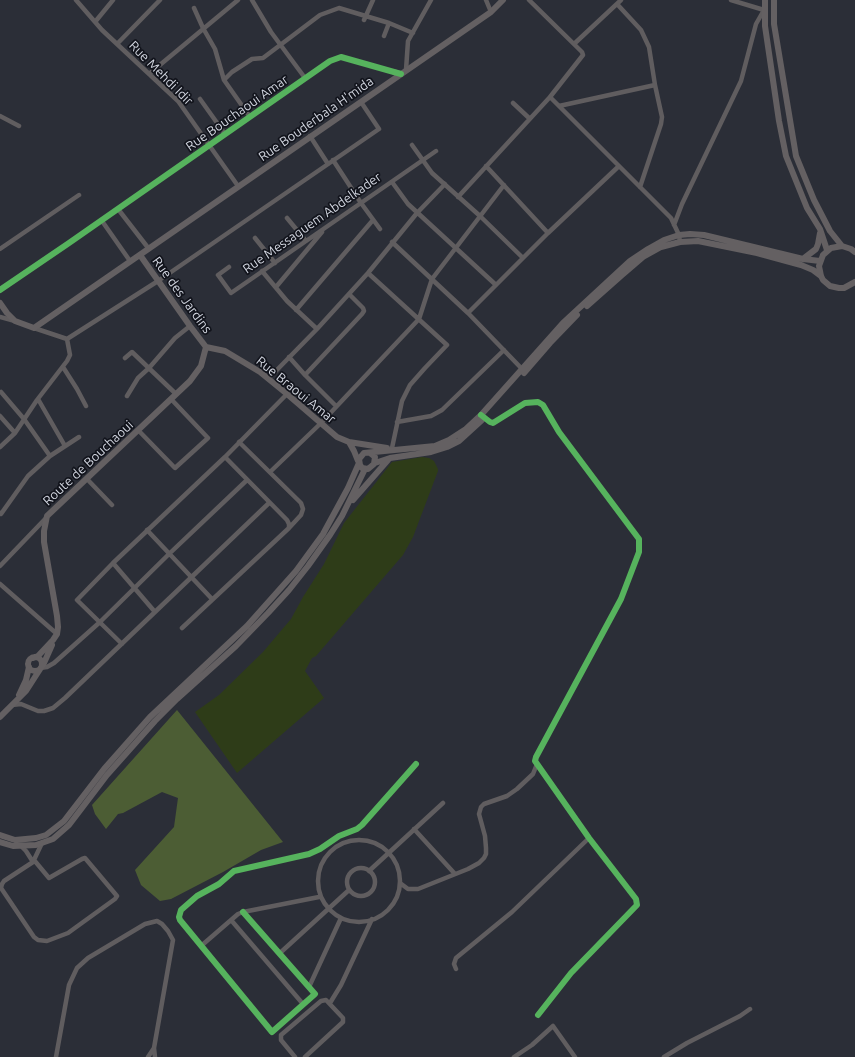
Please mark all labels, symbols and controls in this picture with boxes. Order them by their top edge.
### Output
street label: Rue Mehdi Idir [126,38,196,108]
street label: Rue Bouchaoui Amar [183,72,291,154]
street label: Rue Bouderbala H'mida [255,73,377,165]
street label: Rue Messaguem Abdelkader [240,169,384,277]
street label: Rue des Jardins [149,254,215,336]
street label: Rue Braoui Amar [253,353,339,427]
street label: Route de Bouchaoui [40,417,136,509]

